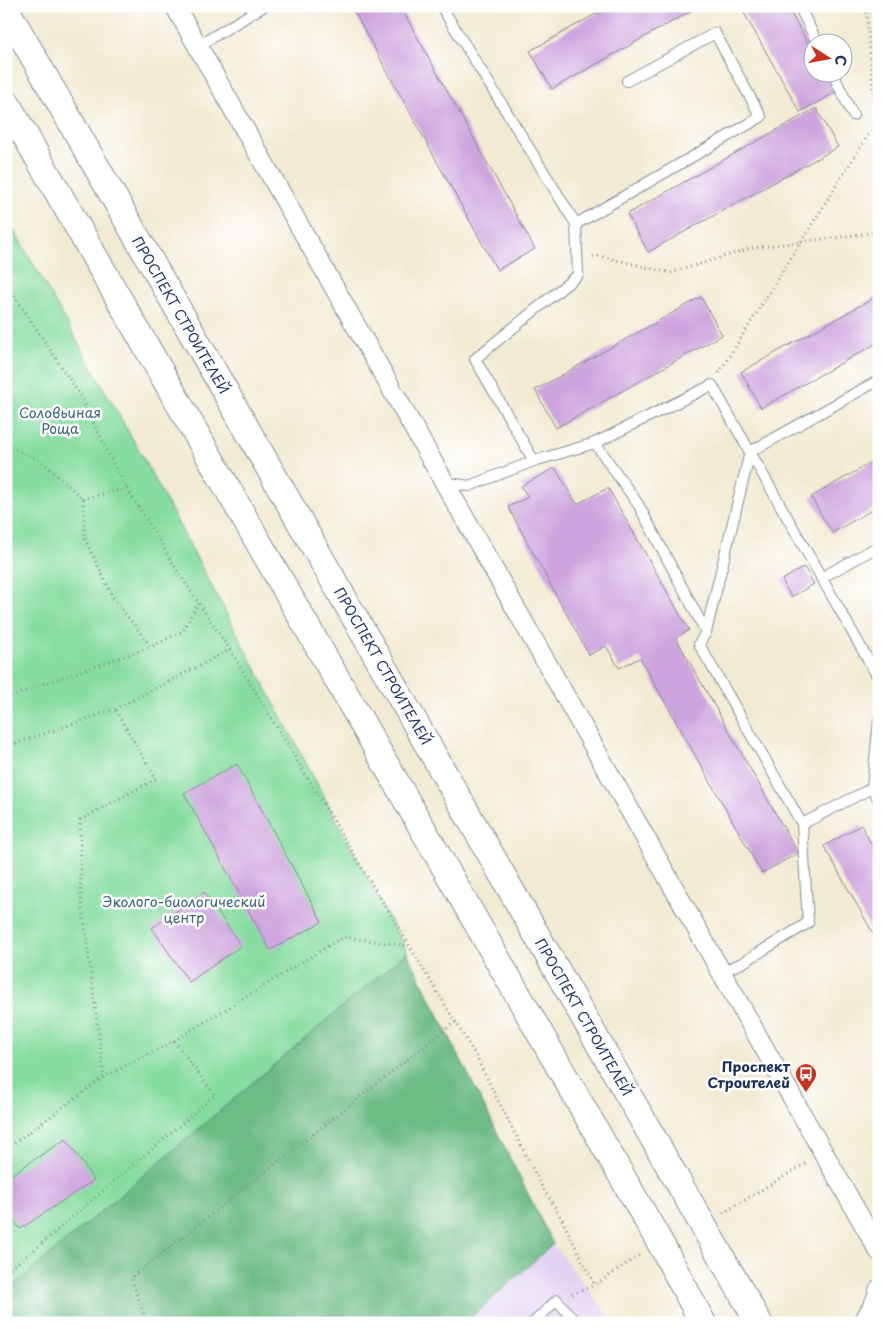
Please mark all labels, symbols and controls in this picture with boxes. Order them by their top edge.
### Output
north arrow [802,32,852,82]
text: С [830,53,853,68]
street label: ПРОСПЕКТ СТРОИТЕЛЕЙ [127,232,235,398]
park label: Соловьиная Роща [19,402,101,439]
street label: ПРОСПЕКТ СТРОИТЕЛЕЙ [329,583,437,749]
park label: Эколого-биологический центр [103,891,265,928]
street label: ПРОСПЕКТ СТРОИТЕЛЕЙ [530,934,638,1100]
place label: Проспект Строителей [707,1056,791,1093]
bus stop icon: Проспект Строителей [794,1062,818,1093]

